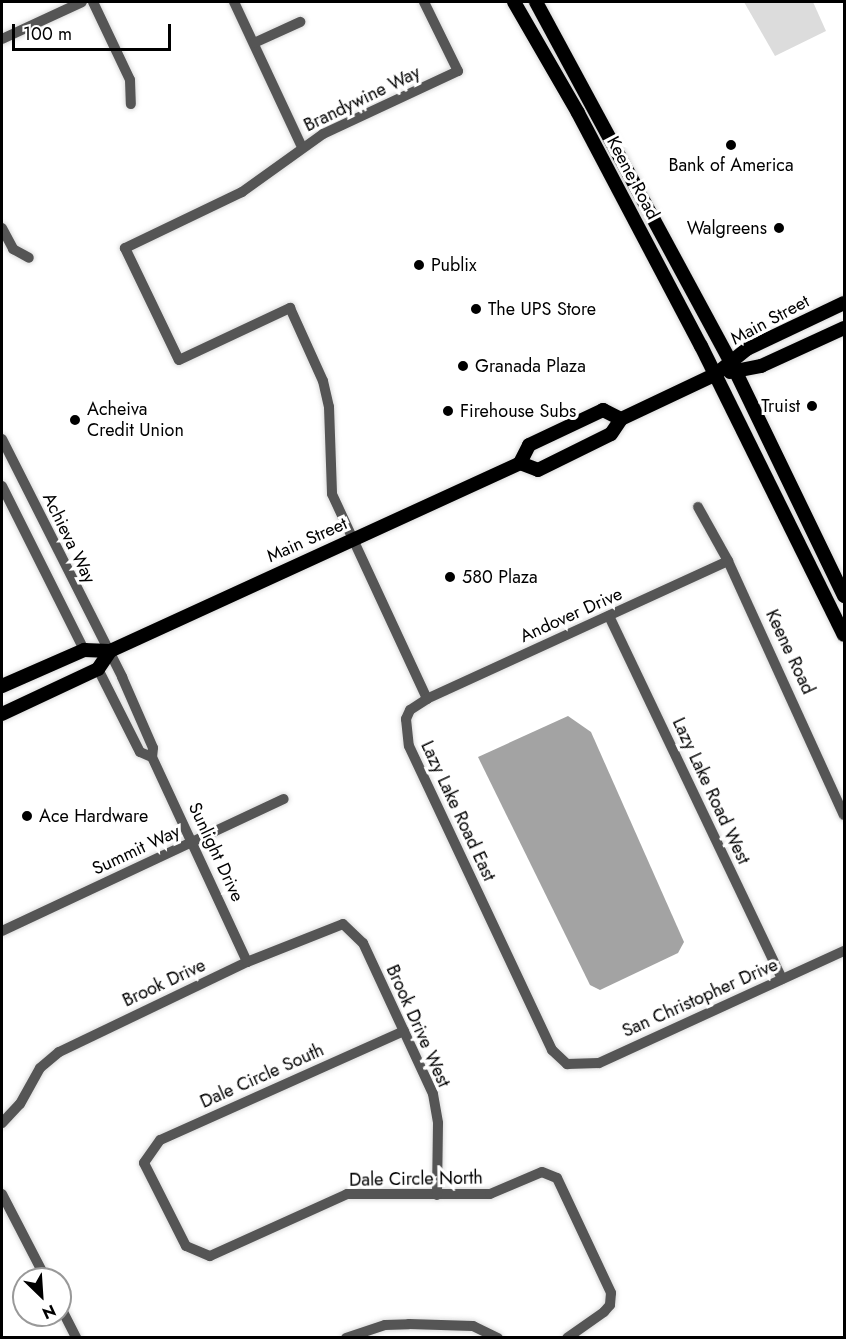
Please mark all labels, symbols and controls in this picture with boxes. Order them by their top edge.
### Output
scale bar [15,12,174,50]
text: 100 m [23,21,72,47]
street label: Brandywine Way [300,62,424,136]
street label: Keene Road [602,133,664,223]
marker: Bank of America [724,138,738,152]
place label: Bank of America [668,154,794,176]
place label: Walgreens [687,217,767,239]
marker: Walgreens [772,221,786,235]
place label: Publix [431,254,477,276]
marker: Publix [412,258,426,272]
street label: Main Street [727,290,813,350]
place label: The UPS Store [488,298,596,320]
marker: The UPS Store [469,302,483,316]
place label: Granada Plaza [475,355,586,377]
marker: Granada Plaza [456,359,470,373]
place label: Truist [761,395,800,417]
place label: Acheiva Credit Union [87,399,184,442]
marker: Truist [805,399,819,413]
place label: Firehouse Subs [460,400,576,422]
marker: Firehouse Subs [441,404,455,418]
marker: Acheiva Credit Union [68,413,82,427]
street label: Achieva Way [38,489,100,587]
street label: Main Street [263,513,351,567]
place label: 580 Plaza [462,566,538,588]
marker: 580 Plaza [443,570,457,584]
street label: Andover Drive [517,583,625,647]
street label: Keene Road [761,606,819,698]
street label: Lazy Lake Road West [668,714,754,868]
street label: Lazy Lake Road East [416,738,500,884]
street label: Sunlight Drive [184,799,248,905]
place label: Ace Hardware [39,805,148,827]
marker: Ace Hardware [20,809,34,823]
street label: Summit Way [89,820,183,880]
street label: Brook Drive [119,954,209,1012]
street label: San Christopher Drive [619,954,781,1042]
street label: Brook Drive West [381,962,455,1090]
street label: Dale Circle South [197,1039,327,1113]
street label: Dale Circle North [349,1167,483,1191]
north arrow [12,1267,72,1327]
text: N [38,1299,60,1325]

